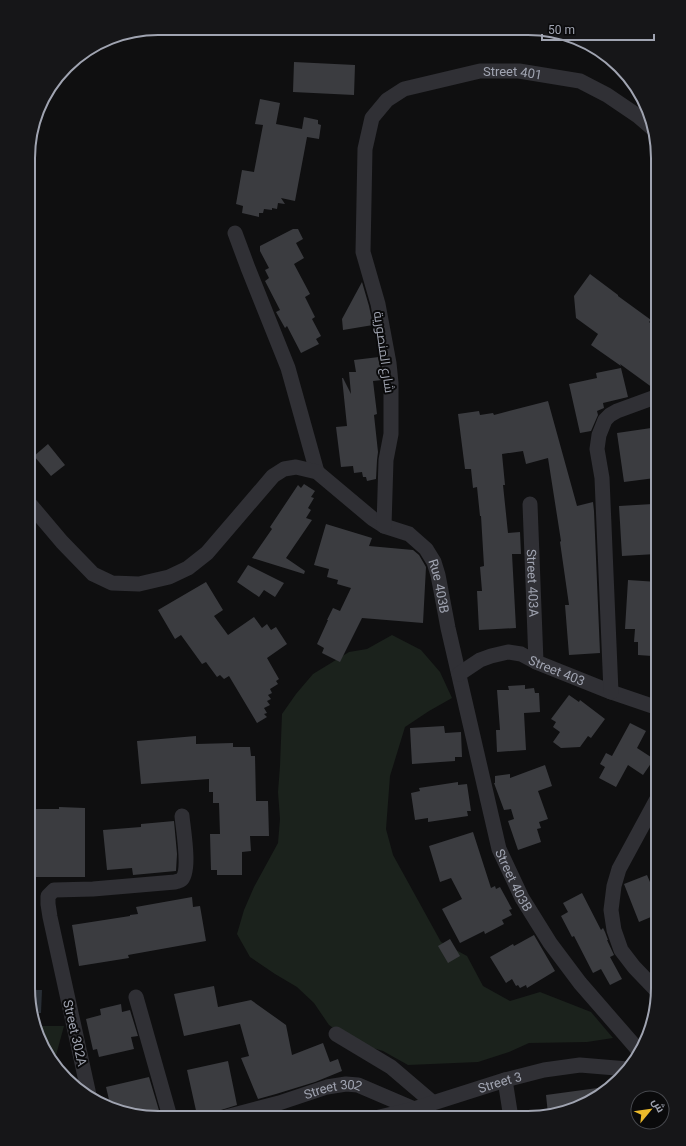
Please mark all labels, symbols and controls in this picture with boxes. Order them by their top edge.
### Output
scale bar [542,16,654,42]
text: 50 m [548,23,575,37]
street label: Street 401 [483,64,543,82]
street label: شارع المنصورية [370,310,397,394]
street label: Street 403A [524,549,542,618]
street label: Rue 403B [426,557,453,615]
street label: Street 403 [526,652,587,688]
street label: Street 403B [492,846,536,914]
street label: Street 302A [60,998,90,1068]
street label: Street 3 [476,1069,523,1096]
street label: Street 302 [302,1076,365,1102]
north arrow [630,1090,670,1130]
text: ش [649,1096,667,1115]

